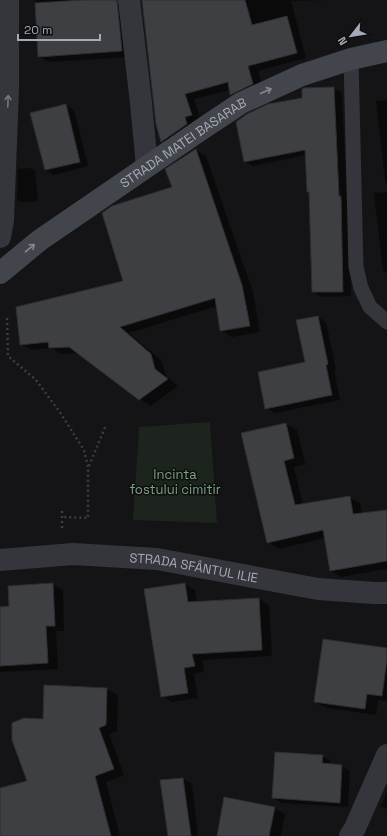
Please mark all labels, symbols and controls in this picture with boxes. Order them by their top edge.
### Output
scale bar [18,16,100,42]
north arrow [331,16,371,56]
text: 20 m [24,22,52,38]
text: N [335,34,350,48]
one-way arrow [260,87,272,94]
street label: STRADA MATEI BASARAB [116,93,249,191]
one-way arrow [4,95,11,108]
one-way arrow [25,244,35,253]
park label: Incinta fostului cimitir [129,466,221,498]
street label: STRADA SFÂNTUL ILIE [129,549,259,586]

